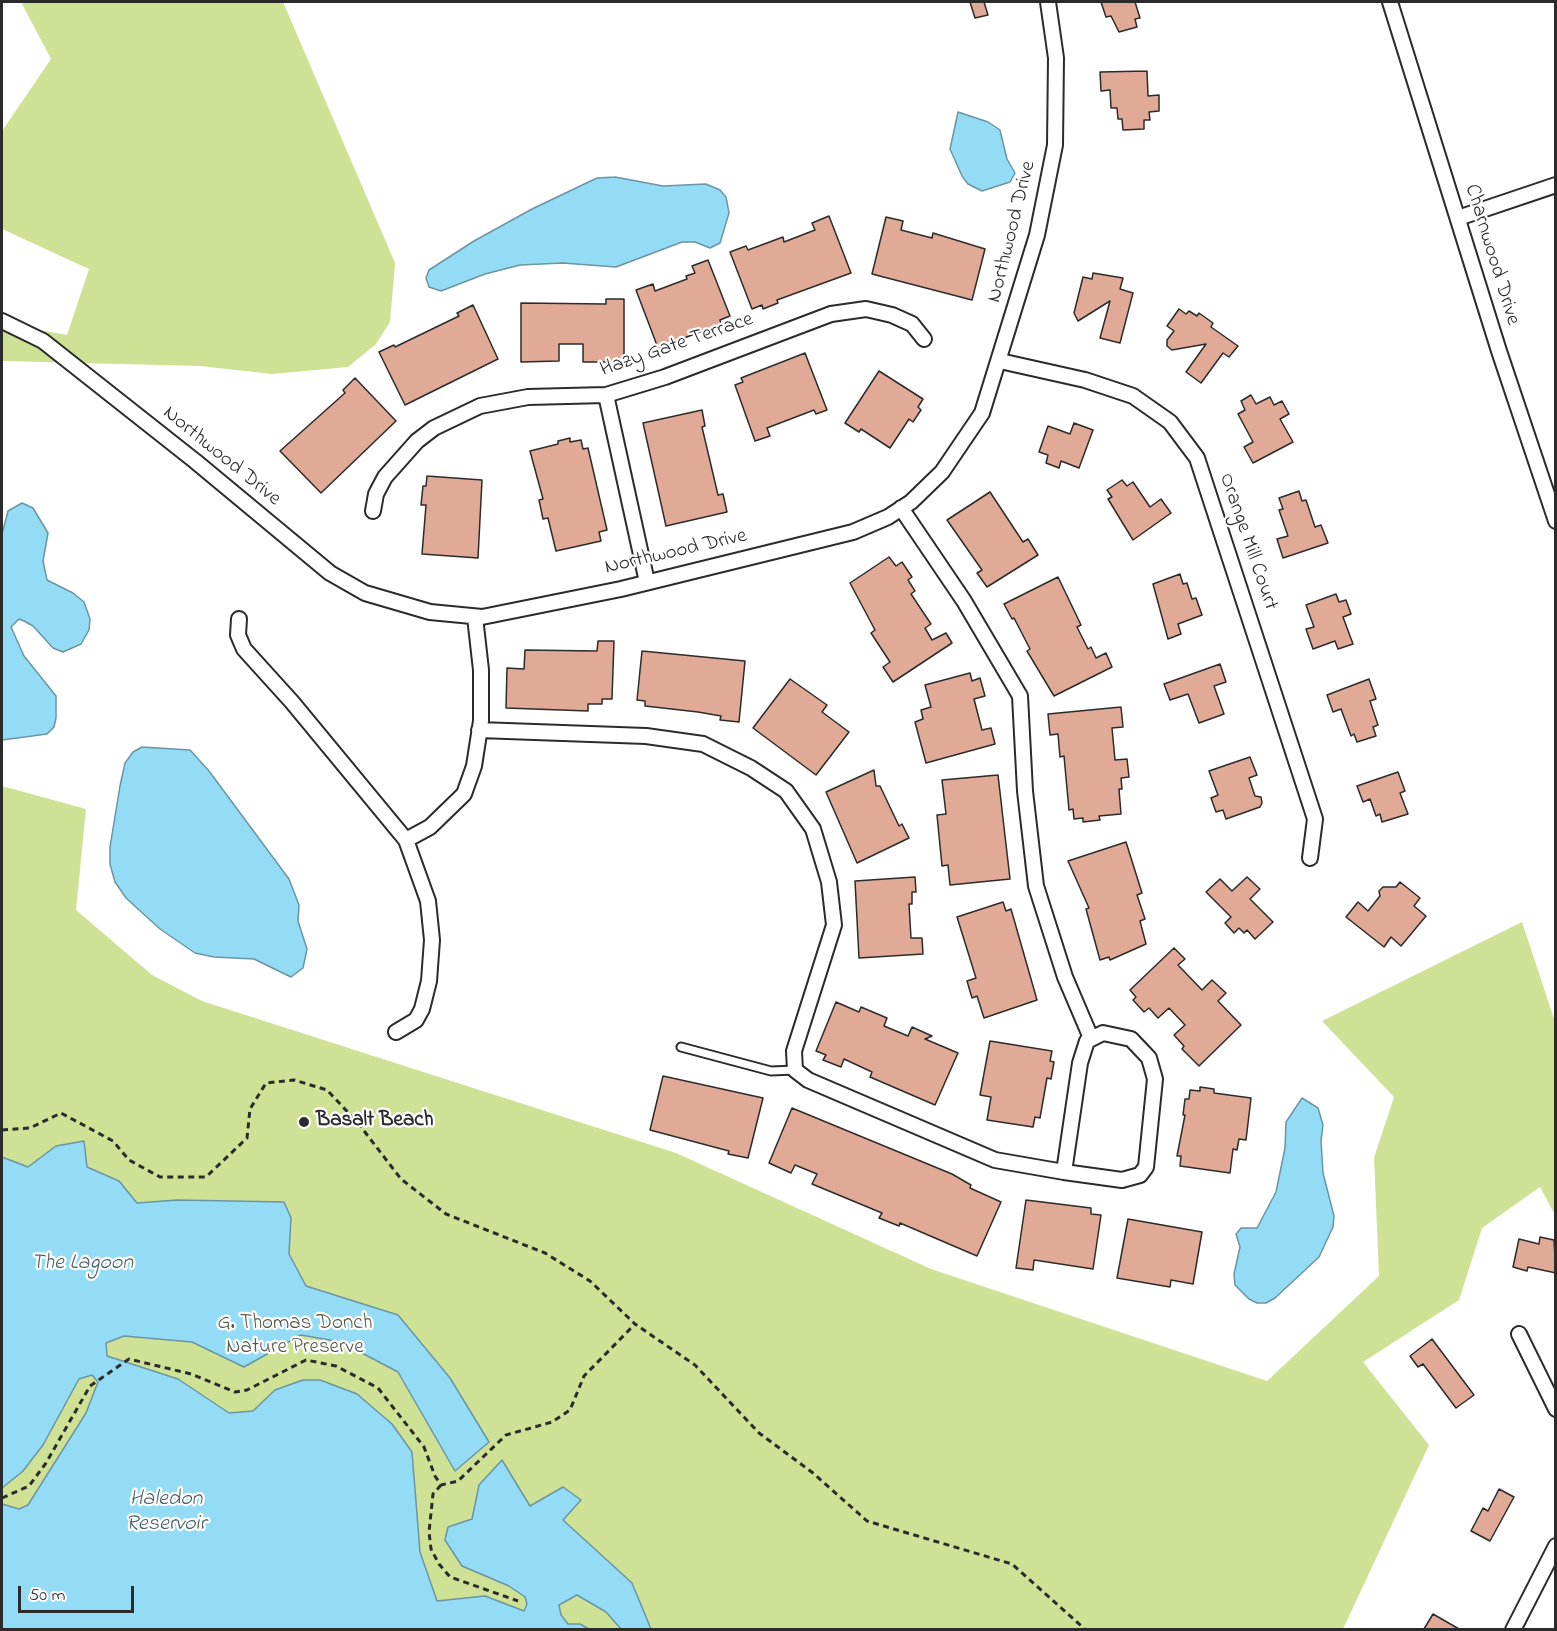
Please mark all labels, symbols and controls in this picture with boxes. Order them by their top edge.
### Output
street label: Northwood Drive [983,159,1043,305]
street label: Charnwood Drive [1458,181,1524,329]
street label: Hazy Gate Terrace [597,308,757,384]
street label: Northwood Drive [157,402,285,512]
street label: Orange Mill Court [1212,470,1282,614]
street label: Northwood Drive [603,524,749,582]
place label: Basalt Beach [316,1109,434,1135]
marker: Basalt Beach [297,1115,311,1129]
water label: The Lagoon [31,1251,133,1277]
park label: G. Thomas Donch Nature Preserve [217,1312,373,1362]
water label: Haledon Reservoir [126,1487,206,1538]
scale bar [21,1574,136,1612]
text: 50 m [29,1583,66,1609]

